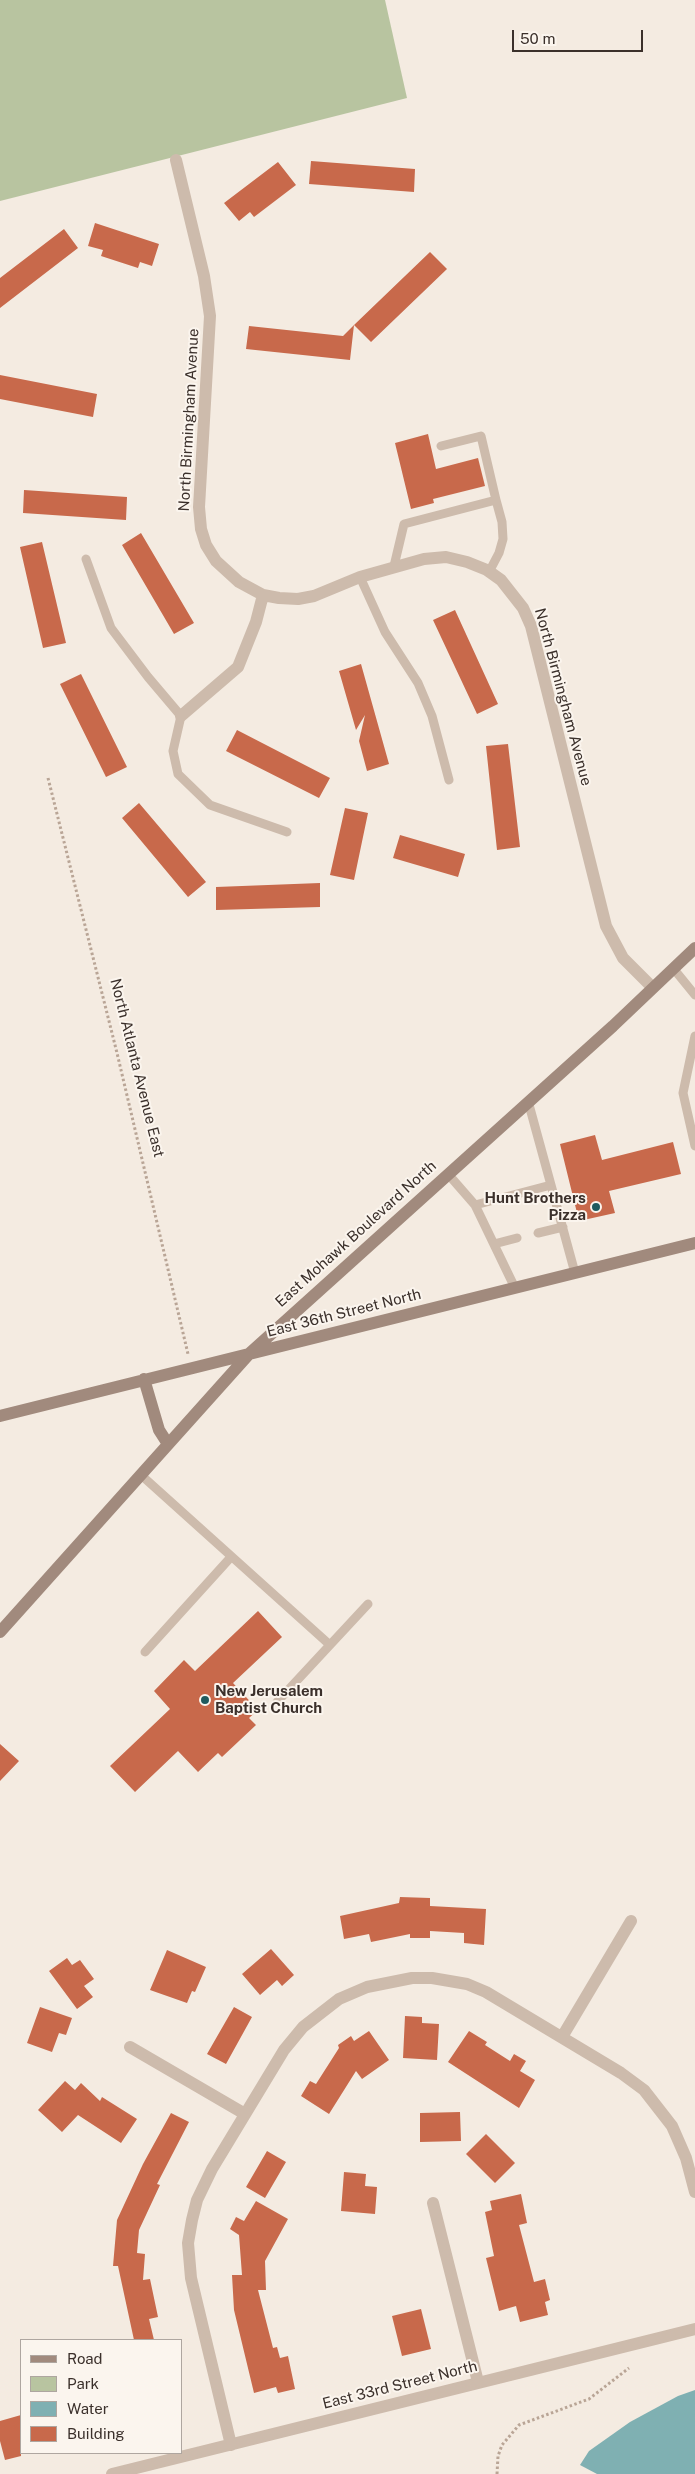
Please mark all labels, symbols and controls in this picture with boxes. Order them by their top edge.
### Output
scale bar [515,20,646,52]
text: 50 m [520,30,555,47]
street label: North Birmingham Avenue [175,328,203,512]
street label: North Birmingham Avenue [531,606,595,788]
street label: North Atlanta Avenue East [106,977,168,1159]
street label: East Mohawk Boulevard North [272,1157,440,1311]
place label: Hunt Brothers Pizza [485,1189,586,1224]
marker: Hunt Brothers Pizza [590,1201,602,1213]
street label: East 36th Street North [265,1285,423,1341]
place label: New Jerusalem Baptist Church [215,1682,323,1717]
marker: New Jerusalem Baptist Church [199,1694,211,1706]
legend [20,2339,182,2454]
text: Road [67,2350,103,2367]
street label: East 33rd Street North [321,2357,479,2413]
text: Park [67,2375,99,2392]
text: Water [67,2400,109,2417]
text: Building [67,2425,125,2442]

